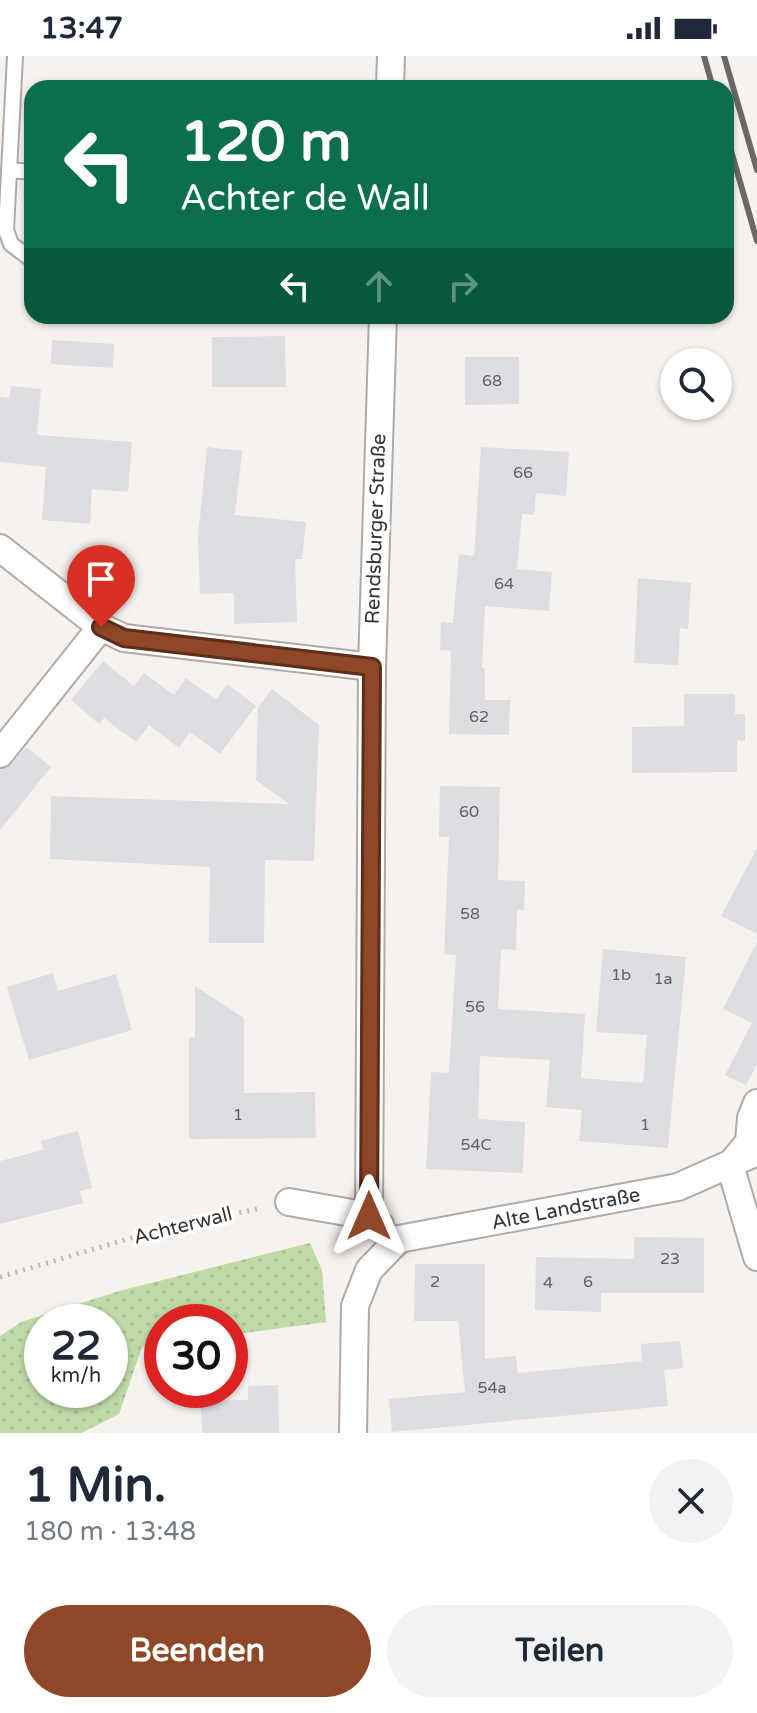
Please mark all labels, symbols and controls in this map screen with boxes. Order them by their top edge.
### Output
text: 13:47 [40,10,123,47]
text: 120 m [180,109,351,176]
icon: left [48,112,152,216]
text: Achter de Wall [180,177,430,220]
icon: left [273,264,317,308]
icon: ahead [357,264,401,308]
icon: right [441,264,485,308]
map controls [660,348,732,420]
button: search [660,348,732,420]
house number: 68 [482,371,502,391]
street label: Rendsburger Straße [361,433,391,625]
house number: 66 [513,463,533,483]
pin [67,545,135,627]
icon: arrive [79,557,123,601]
house number: 64 [494,574,514,594]
house number: 62 [469,707,489,727]
house number: 60 [459,802,479,822]
house number: 58 [460,904,480,924]
house number: 1b [611,965,631,985]
house number: 1a [653,969,673,989]
house number: 56 [465,997,485,1017]
house number: 1 [233,1105,243,1125]
house number: 1 [640,1115,650,1135]
house number: 54C [460,1135,492,1155]
position arrow [327,1174,411,1258]
street label: Alte Landstraße [490,1183,642,1235]
street label: Achterwall [131,1202,235,1250]
house number: 23 [660,1249,680,1269]
house number: 2 [430,1272,440,1292]
house number: 6 [583,1272,593,1292]
house number: 4 [543,1273,553,1293]
speed limit sign: 30 [144,1304,248,1408]
text: 22 [51,1322,101,1370]
text: km/h [51,1364,101,1388]
house number: 54a [477,1378,507,1398]
text: 1 Min. [24,1457,166,1515]
button: close [649,1459,733,1543]
text: 180 m · 13:48 [24,1516,196,1547]
button: Beenden [24,1605,371,1697]
button: Teilen [387,1605,733,1697]

